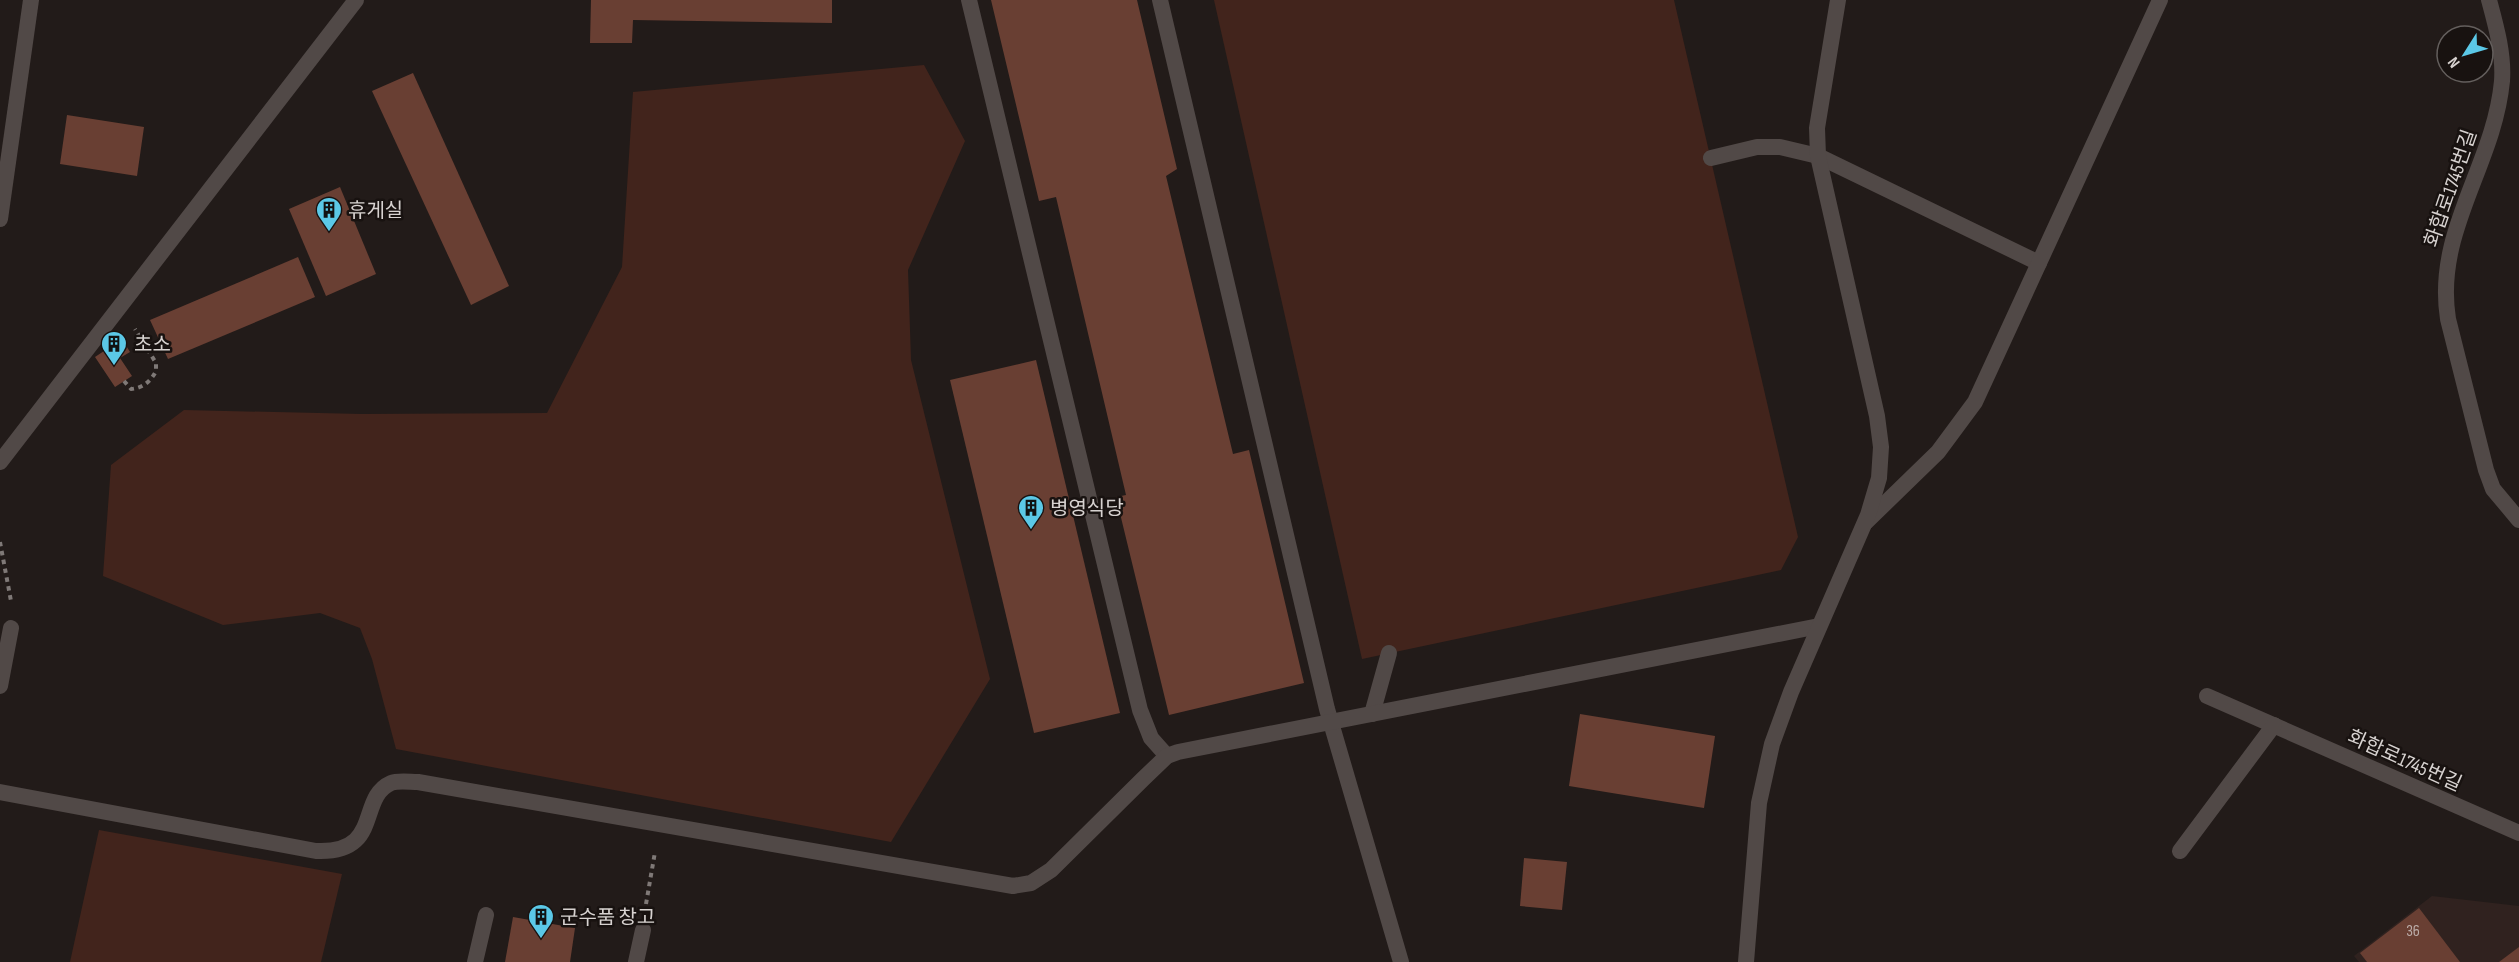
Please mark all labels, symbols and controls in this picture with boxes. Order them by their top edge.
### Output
north arrow [2435,24,2495,84]
text: N [2444,53,2464,71]
street label: 화합로1745번길 [2420,127,2482,250]
building icon: 휴게실 [314,195,344,233]
place label: 휴게실 [348,199,403,223]
building icon: 초소 [99,329,129,367]
place label: 초소 [134,333,171,357]
building icon: 병영식당 [1016,493,1046,531]
place label: 병영식당 [1050,497,1124,521]
street label: 화합로1745번길 [2344,725,2465,797]
building icon: 군수품 창고 [526,902,556,940]
place label: 군수품 창고 [560,906,655,930]
house number: 36 [2406,922,2420,941]

